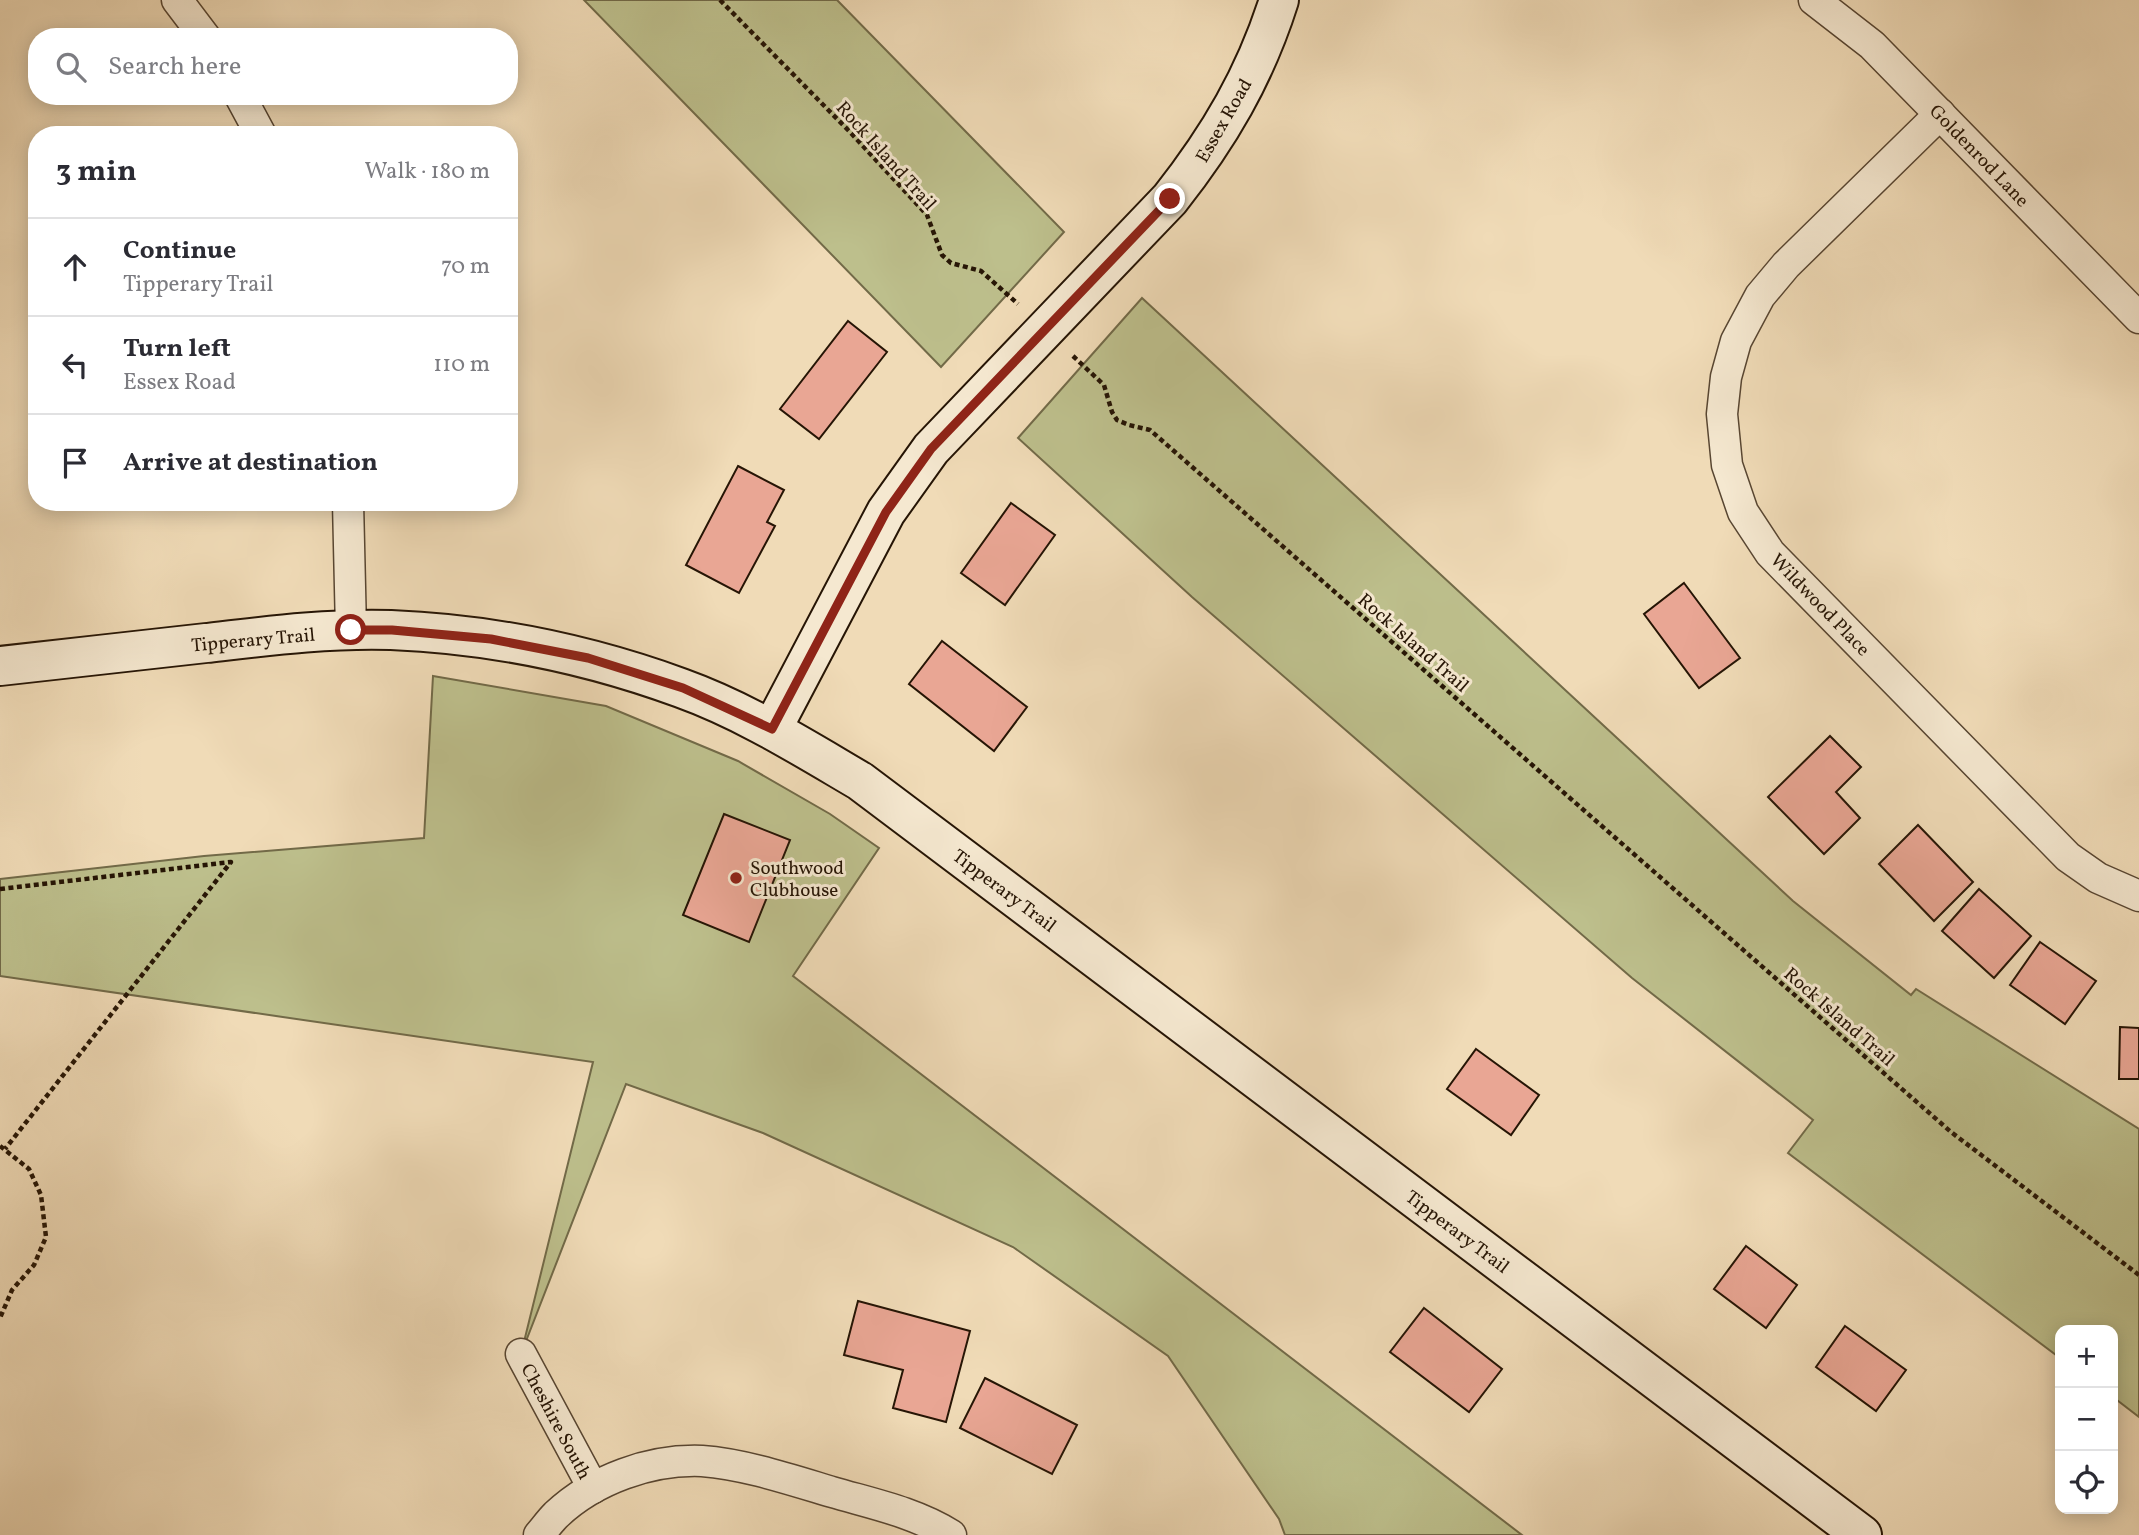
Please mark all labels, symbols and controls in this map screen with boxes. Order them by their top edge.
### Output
search box [28,28,518,105]
icon: search [52,48,90,86]
text: Search here [108,49,241,85]
street label: Essex Road [1190,74,1259,168]
street label: Rock Island Trail [829,96,942,217]
street label: Goldenrod Lane [1923,99,2034,213]
text: 3 min [56,151,137,193]
text: Walk · 180 m [365,156,490,188]
route end [1154,183,1185,214]
text: Continue [123,233,236,269]
icon: ahead [56,248,94,286]
text: 70 m [441,251,490,283]
text: Tipperary Trail [123,269,273,301]
text: Turn left [123,331,231,367]
icon: left [56,346,94,384]
text: 110 m [433,349,490,381]
text: Essex Road [123,367,236,399]
icon: arrive [56,444,94,482]
text: Arrive at destination [123,445,378,481]
street label: Wildwood Place [1764,548,1875,662]
street label: Rock Island Trail [1352,588,1474,699]
route start [335,614,366,645]
street label: Tipperary Trail [190,623,316,659]
street label: Tipperary Trail [946,844,1061,940]
place label: Southwood Clubhouse [750,856,844,904]
marker: Southwood Clubhouse [728,870,744,886]
street label: Rock Island Trail [1778,962,1900,1073]
street label: Tipperary Trail [1399,1185,1514,1281]
map controls [2055,1325,2118,1514]
button: + [2055,1325,2118,1388]
street label: Cheshire South [514,1359,597,1485]
button: − [2055,1388,2118,1451]
button: locate [2055,1451,2118,1514]

